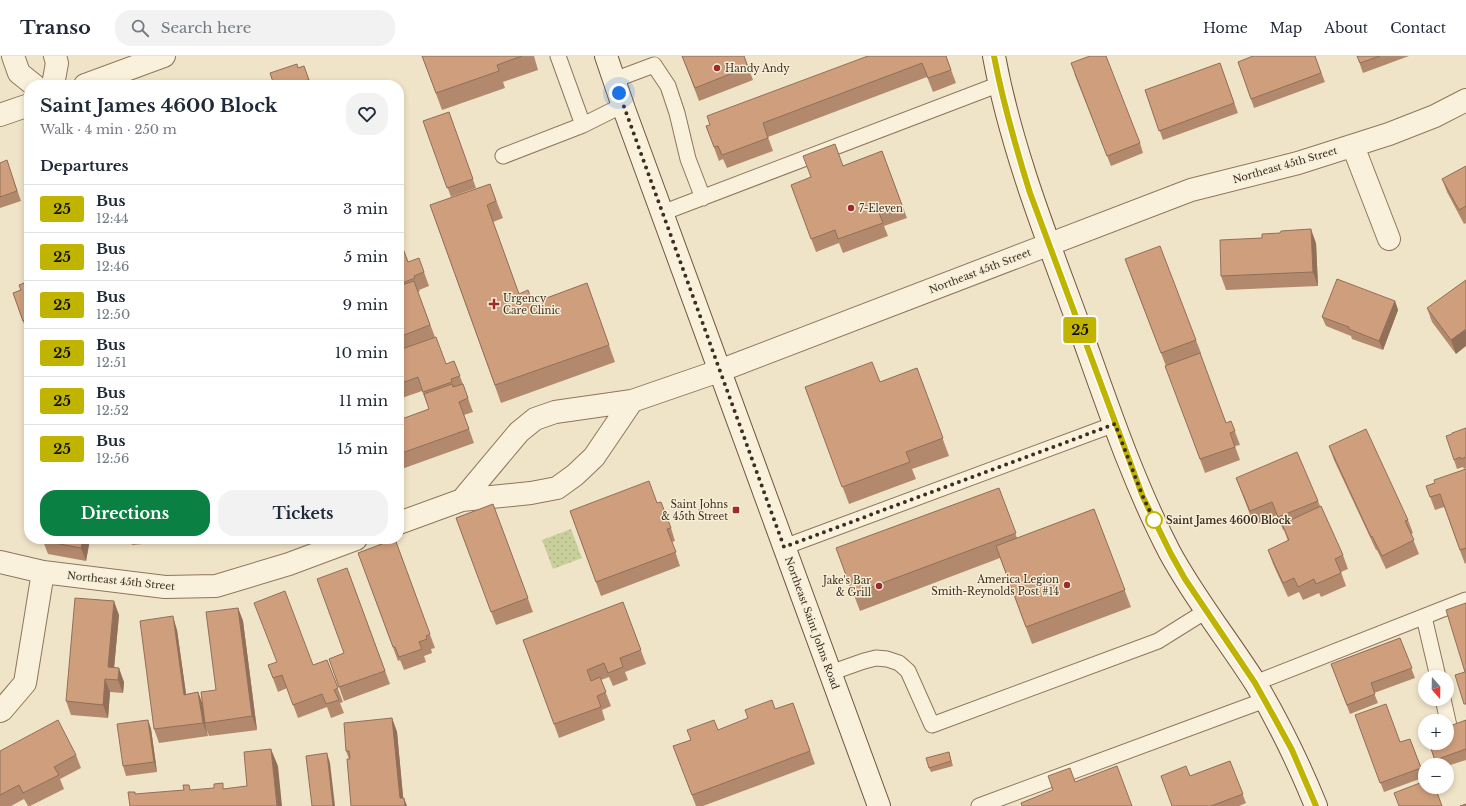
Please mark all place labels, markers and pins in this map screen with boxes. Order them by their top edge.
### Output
place label: Handy Andy [725,62,790,75]
marker: Handy Andy [712,63,722,73]
place label: 7-Eleven [859,202,903,215]
marker: 7-Eleven [846,203,856,213]
place label: Urgency Care Clinic [503,292,561,317]
marker: Urgency Care Clinic [488,298,500,310]
place label: Saint Johns & 45th Street [661,498,728,523]
marker: Saint Johns & 45th Street [731,505,741,515]
marker: Saint James 4600 Block [1145,511,1163,529]
place label: Saint James 4600 Block [1166,514,1291,527]
place label: America Legion Smith-Reynolds Post #14 [931,573,1059,598]
place label: Jake's Bar & Grill [821,574,871,599]
marker: America Legion Smith-Reynolds Post #14 [1062,580,1072,590]
marker: Jake's Bar & Grill [874,581,884,591]

